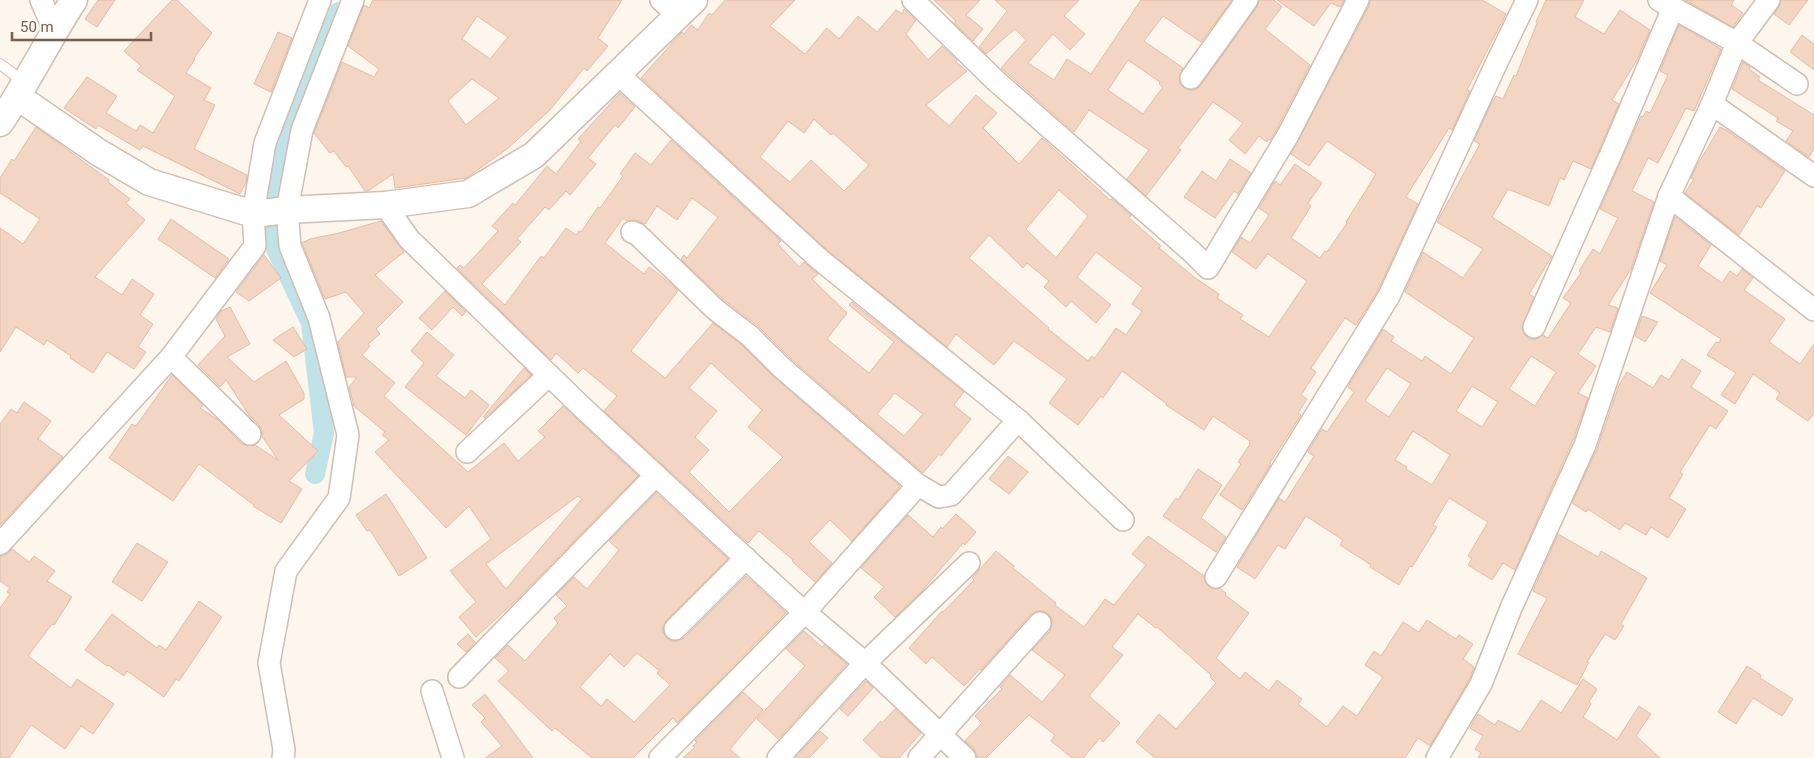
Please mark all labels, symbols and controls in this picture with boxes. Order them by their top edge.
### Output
scale bar [12,10,151,42]
text: 50 m [20,18,54,36]

